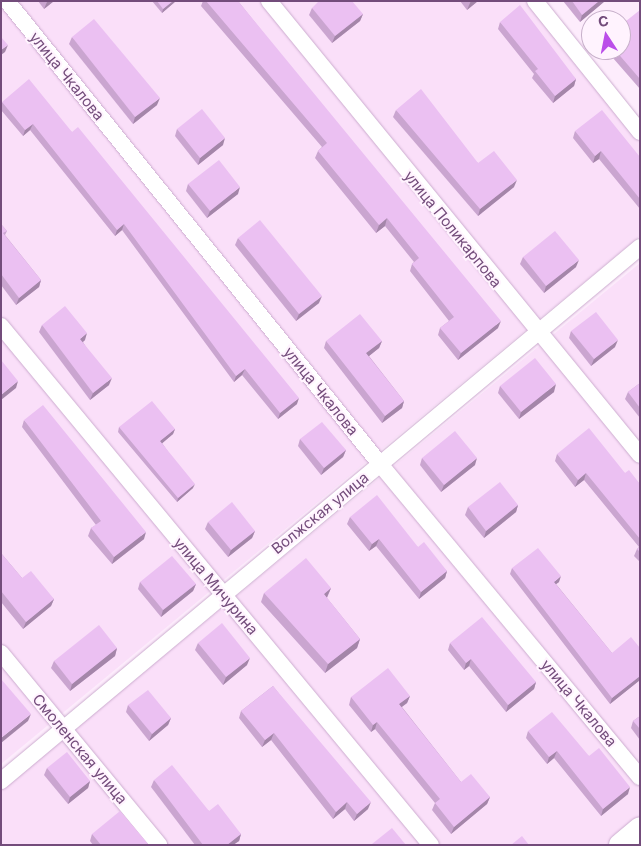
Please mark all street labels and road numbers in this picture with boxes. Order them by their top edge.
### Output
street label: улица Чкалова [26,28,108,124]
street label: улица Поликарпова [400,167,506,291]
street label: улица Чкалова [280,343,362,439]
street label: Волжская улица [268,468,372,558]
street label: улица Мичурина [170,534,262,638]
street label: улица Чкалова [537,656,621,750]
street label: Смоленская улица [29,690,131,808]

